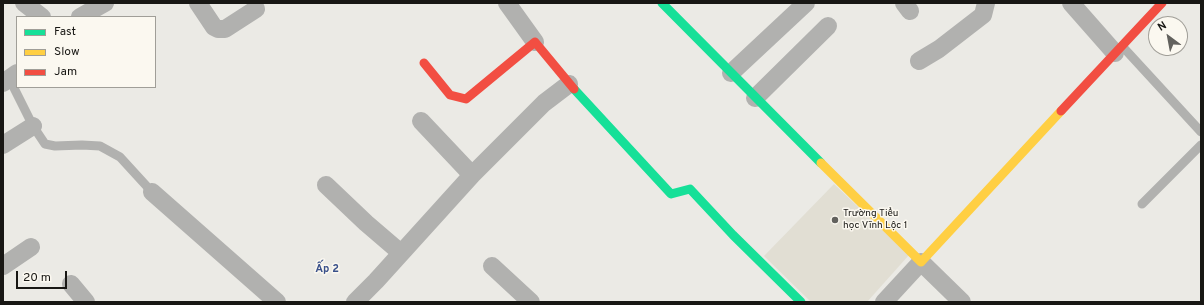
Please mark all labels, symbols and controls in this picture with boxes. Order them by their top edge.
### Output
legend [16,16,156,88]
north arrow [1148,16,1188,56]
text: N [1155,19,1169,35]
text: Fast [54,24,76,40]
text: Slow [54,44,80,60]
text: Jam [54,64,77,80]
place label: Trường Tiểu học Vĩnh Lộc 1 [843,208,907,232]
marker: Trường Tiểu học Vĩnh Lộc 1 [830,215,840,225]
scale bar [18,263,69,289]
district label: Ấp 2 [315,263,339,277]
text: 20 m [23,270,51,286]

